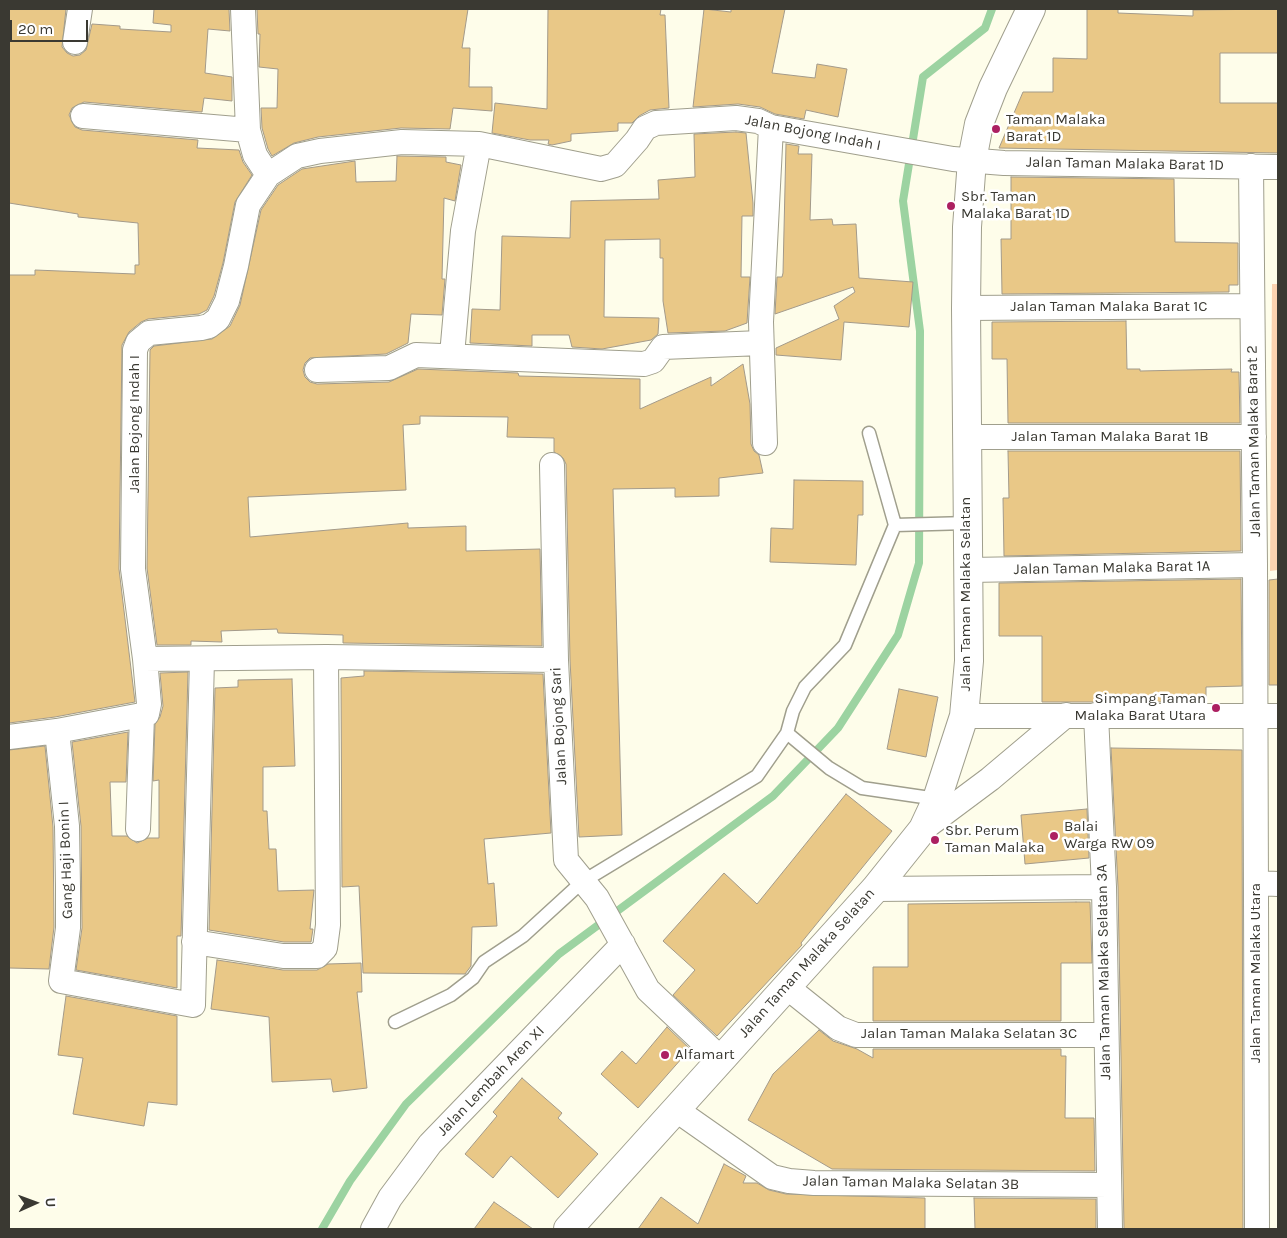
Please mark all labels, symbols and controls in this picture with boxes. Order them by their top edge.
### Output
scale bar [12,10,90,42]
text: 20 m [18,20,53,38]
street label: Jalan Bojong Indah I [744,111,882,155]
place label: Taman Malaka Barat 1D [1006,111,1105,146]
marker: Taman Malaka Barat 1D [990,123,1002,135]
street label: Jalan Taman Malaka Barat 1D [1026,153,1224,175]
place label: Sbr. Taman Malaka Barat 1D [961,188,1070,223]
marker: Sbr. Taman Malaka Barat 1D [945,200,957,212]
street label: Jalan Taman Malaka Barat 1C [1010,298,1208,316]
street label: Jalan Taman Malaka Barat 2 [1243,345,1265,537]
street label: Jalan Bojong Indah I [126,355,144,493]
street label: Jalan Taman Malaka Barat 1B [1011,428,1209,446]
street label: Jalan Taman Malaka Selatan [957,497,975,691]
street label: Jalan Taman Malaka Barat 1A [1014,557,1210,579]
street label: Jalan Bojong Sari [547,667,571,785]
place label: Simpang Taman Malaka Barat Utara [1074,690,1206,725]
marker: Simpang Taman Malaka Barat Utara [1210,702,1222,714]
street label: Gang Haji Bonin I [55,801,77,919]
place label: Balai Warga RW 09 [1064,818,1154,853]
place label: Sbr. Perum Taman Malaka [945,822,1044,857]
marker: Balai Warga RW 09 [1048,830,1060,842]
marker: Sbr. Perum Taman Malaka [929,834,941,846]
street label: Jalan Taman Malaka Selatan 3A [1093,864,1115,1080]
street label: Jalan Taman Malaka Utara [1247,883,1265,1063]
street label: Jalan Taman Malaka Selatan [735,885,879,1041]
street label: Jalan Lembah Aren XI [434,1022,548,1140]
street label: Jalan Taman Malaka Selatan 3C [861,1025,1077,1043]
place label: Alfamart [675,1046,735,1064]
marker: Alfamart [659,1049,671,1061]
street label: Jalan Taman Malaka Selatan 3B [803,1172,1019,1194]
north arrow [10,1178,60,1228]
text: U [42,1197,59,1208]

